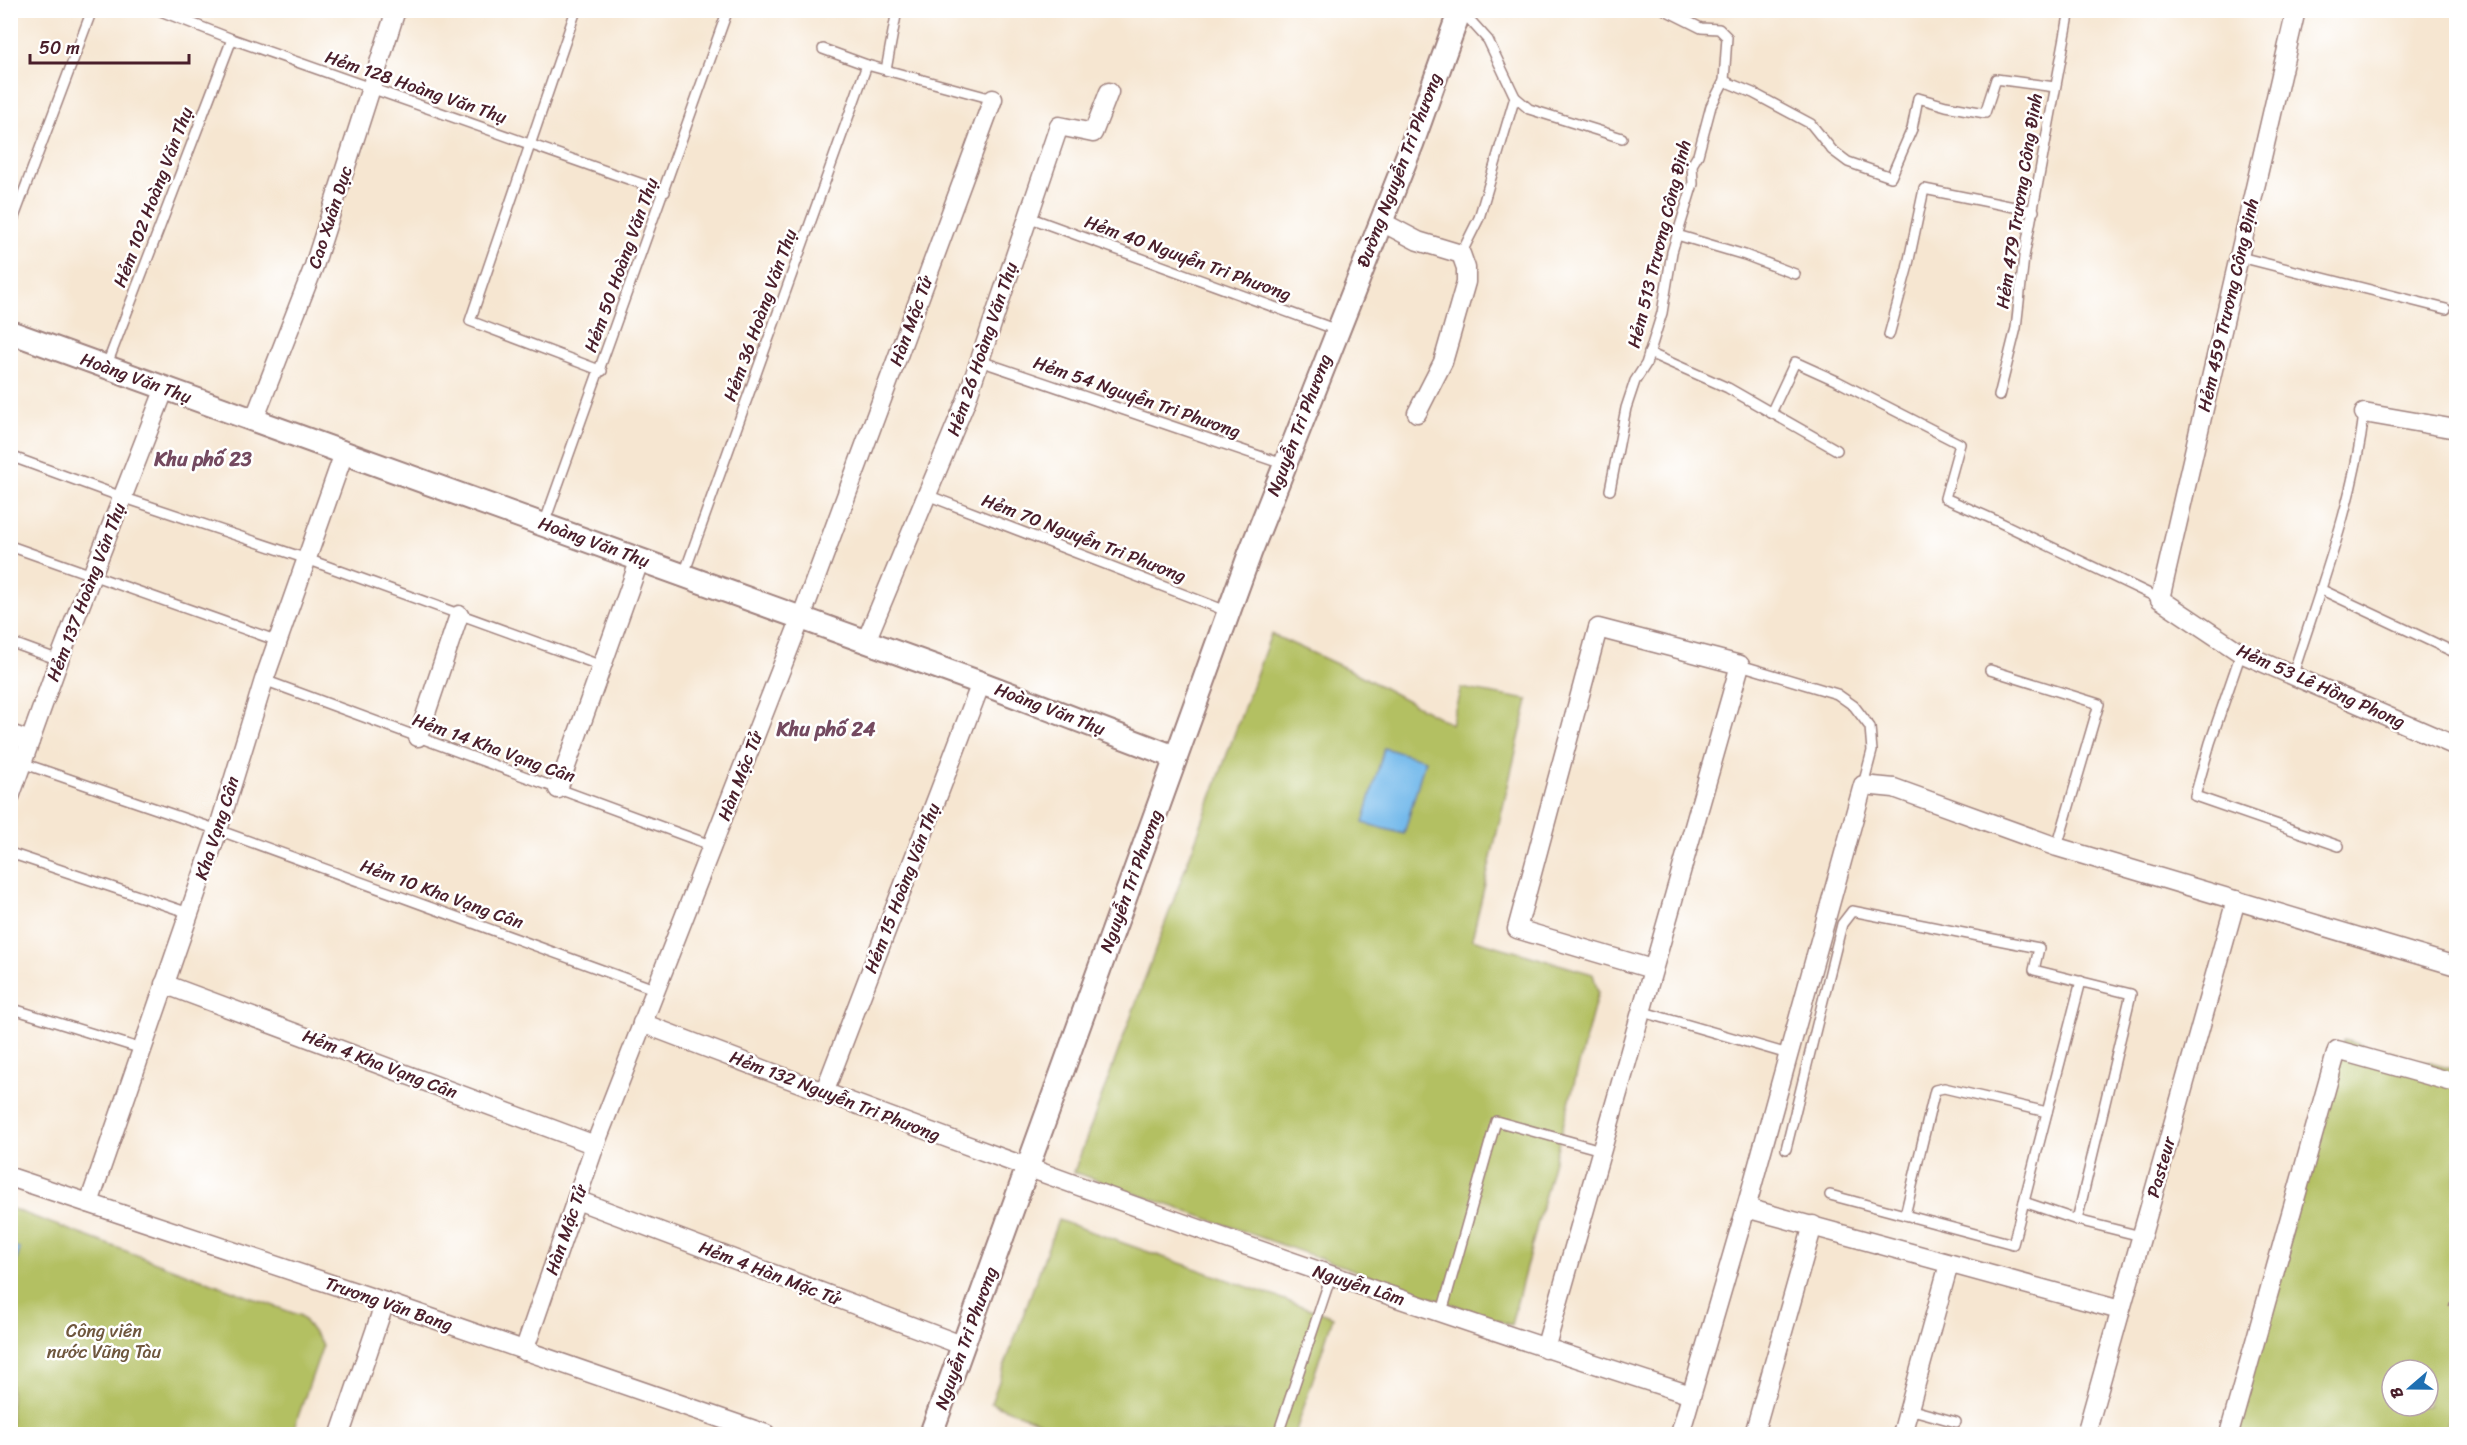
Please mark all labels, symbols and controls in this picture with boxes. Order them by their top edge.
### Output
scale bar [30,27,189,65]
text: 50 m [39,32,80,64]
street label: Hẻm 128 Hoàng Văn Thụ [321,41,512,133]
street label: Đường Nguyễn Tri Phương [1347,68,1451,272]
street label: Hẻm 479 Trương Công Định [1986,91,2052,311]
street label: Hẻm 102 Hoàng Văn Thụ [104,102,202,292]
street label: Hẻm 513 Trương Công Định [1618,136,1700,352]
street label: Cao Xuân Dục [298,161,362,273]
street label: Hẻm 50 Hoàng Văn Thụ [574,173,668,357]
street label: Hẻm 459 Trương Công Định [2188,195,2268,415]
street label: Hẻm 40 Nguyễn Tri Phương [1080,206,1296,310]
street label: Hẻm 36 Hoàng Văn Thụ [714,224,806,406]
street label: Hẻm 26 Hoàng Văn Thụ [937,257,1027,440]
street label: Hàn Mặc Tử [880,270,943,371]
street label: Hoàng Văn Thụ [76,343,197,413]
street label: Hẻm 54 Nguyễn Tri Phương [1029,346,1245,448]
street label: Nguyễn Tri Phương [1257,349,1341,501]
district label: Khu phố 23 [153,442,252,477]
street label: Hẻm 70 Nguyễn Tri Phương [977,484,1191,592]
street label: Hẻm 137 Hoàng Văn Thụ [37,497,135,686]
street label: Hoàng Văn Thụ [534,507,655,577]
street label: Hẻm 53 Lê Hồng Phong [2231,634,2411,738]
street label: Hoàng Văn Thụ [990,673,1110,745]
street label: Hẻm 14 Kha Vạng Cân [408,704,580,792]
district label: Khu phố 24 [776,712,876,747]
street label: Hàn Mặc Tử [708,725,772,826]
street label: Kha Vạng Cân [185,772,249,884]
street label: Hẻm 15 Hoàng Văn Thụ [855,798,949,978]
street label: Nguyễn Tri Phương [1090,805,1172,957]
street label: Hẻm 10 Kha Vạng Cân [356,850,528,938]
street label: Hẻm 4 Kha Vạng Cân [298,1020,462,1108]
street label: Hẻm 132 Nguyễn Tri Phương [725,1041,945,1151]
street label: Pasteur [2137,1131,2185,1201]
street label: Hàn Mặc Tử [536,1179,597,1280]
street label: Hẻm 4 Hàn Mặc Tử [694,1231,848,1315]
street label: Nguyễn Lâm [1309,1255,1409,1315]
street label: Nguyễn Tri Phương [925,1262,1007,1414]
street label: Trương Văn Bang [321,1267,457,1341]
park label: Công viên nước Vũng Tàu [47,1315,162,1368]
north arrow [2380,1358,2440,1418]
text: B [2381,1382,2412,1403]

